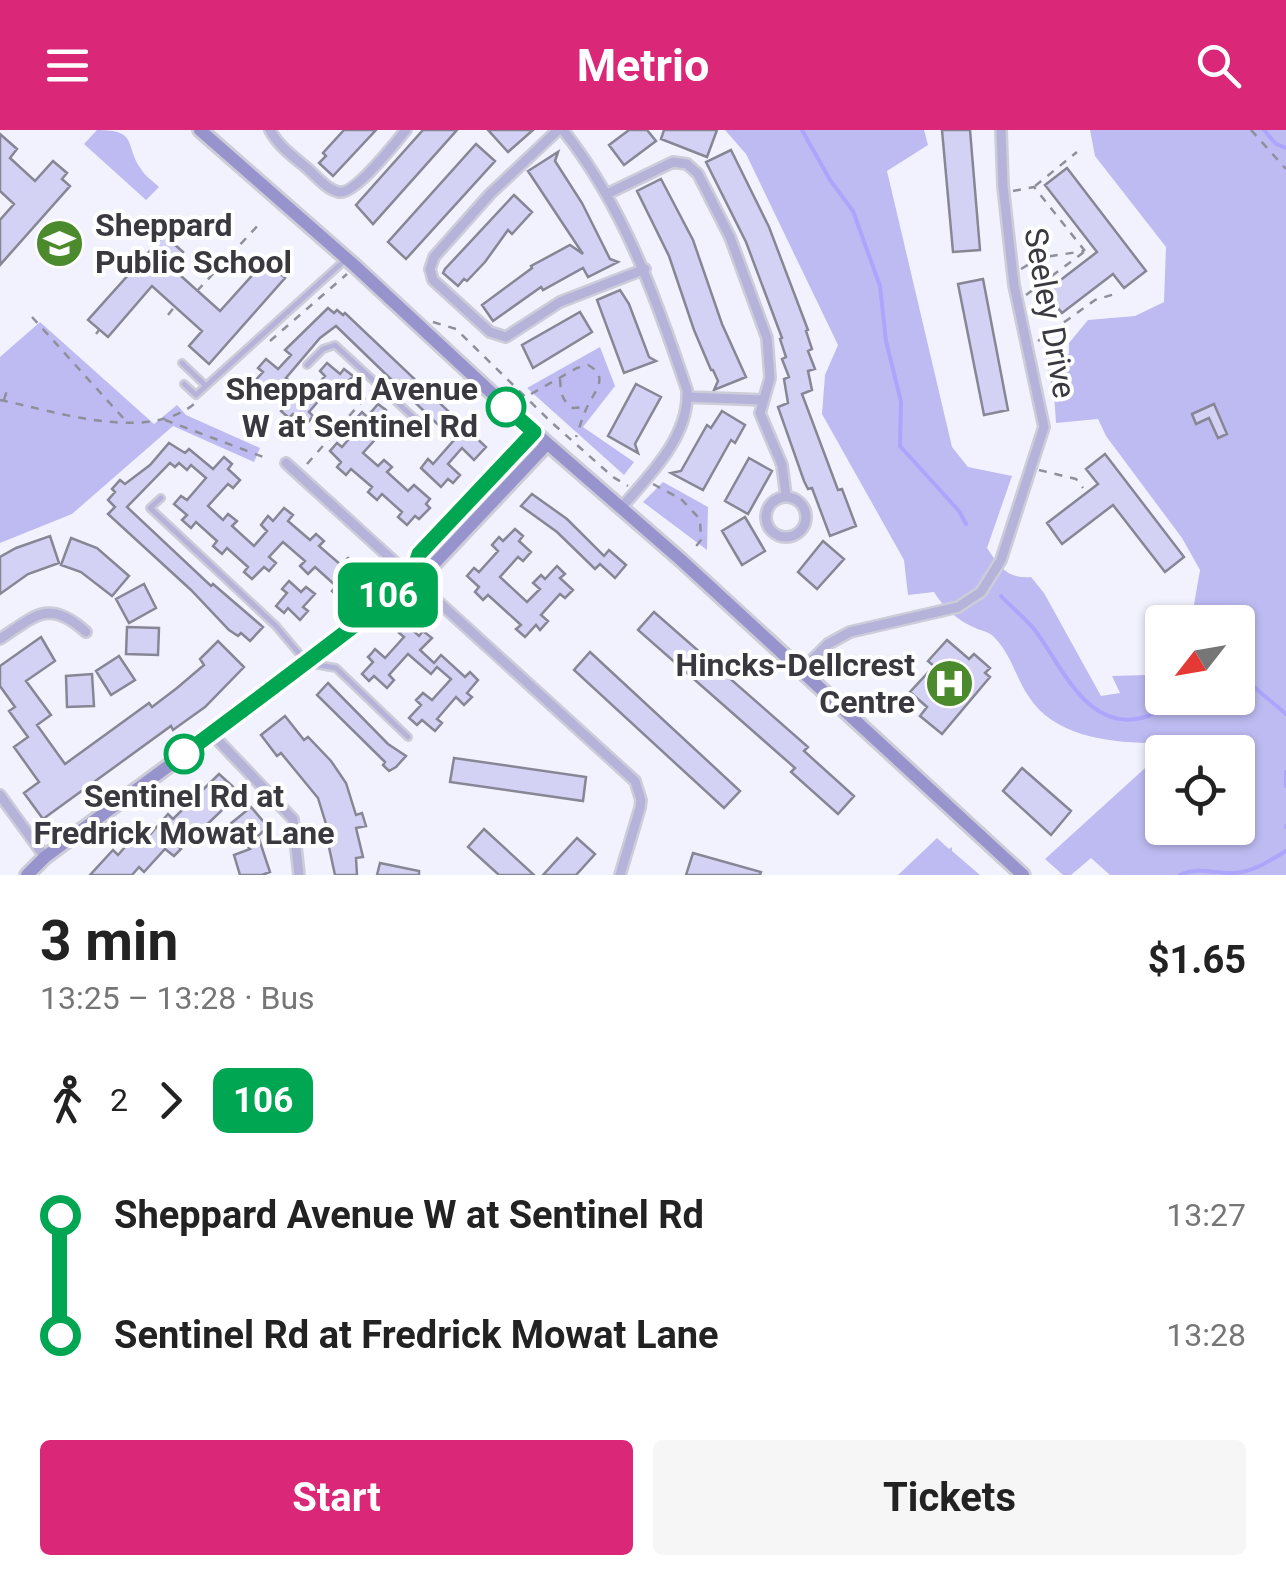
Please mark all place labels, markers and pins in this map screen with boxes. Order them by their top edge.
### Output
place label: Sheppard Public School [95,206,292,281]
school or university icon: Sheppard Public School [34,217,86,269]
place label: Sheppard Avenue W at Sentinel Rd [225,370,478,445]
marker: Sheppard Avenue W at Sentinel Rd [487,388,525,426]
place label: Hincks-Dellcrest Centre [676,646,915,721]
hospital icon: Hincks-Dellcrest Centre [924,657,976,709]
marker: Sentinel Rd at Fredrick Mowat Lane [165,735,203,773]
place label: Sentinel Rd at Fredrick Mowat Lane [34,777,334,852]

